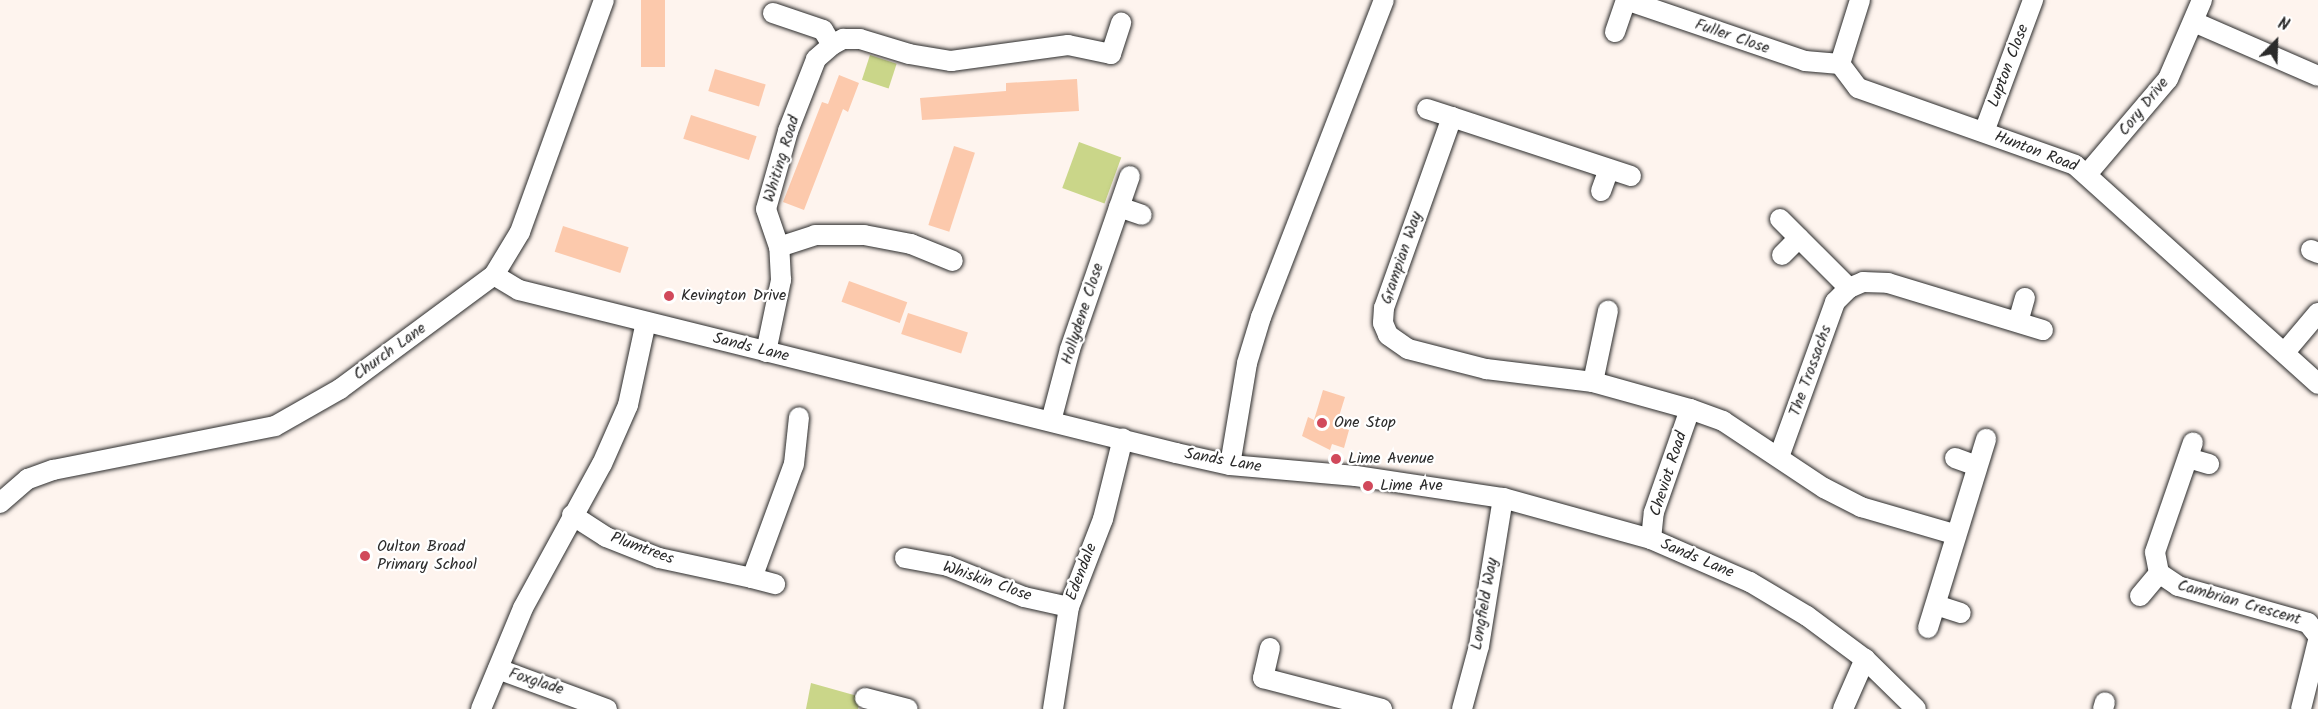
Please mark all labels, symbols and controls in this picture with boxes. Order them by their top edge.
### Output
text: N [2274,11,2293,38]
north arrow [2246,12,2306,72]
street label: Fuller Close [1692,15,1772,59]
street label: Lupton Close [1984,22,2034,110]
street label: Cory Drive [2115,74,2173,140]
street label: Whiting Road [760,113,804,205]
street label: Hunton Road [1992,127,2080,177]
street label: Grampian Way [1377,209,1427,307]
street label: Hollydene Close [1058,261,1108,367]
place label: Kevington Drive [681,286,786,306]
marker: Kevington Drive [662,289,676,303]
street label: Church Lane [350,319,430,385]
street label: The Trossachs [1786,323,1836,419]
street label: Sands Lane [711,329,791,367]
place label: One Stop [1334,413,1396,433]
marker: One Stop [1315,416,1329,430]
street label: Cheviot Road [1646,429,1692,519]
street label: Sands Lane [1183,445,1263,477]
place label: Lime Avenue [1348,449,1434,469]
marker: Lime Avenue [1329,452,1343,466]
place label: Lime Ave [1380,476,1443,496]
marker: Lime Ave [1361,479,1375,493]
street label: Plumtrees [608,529,676,569]
street label: Sands Lane [1657,535,1737,583]
place label: Oulton Broad Primary School [377,537,477,575]
street label: Edendale [1062,541,1102,603]
marker: Oulton Broad Primary School [358,549,372,563]
street label: Longfield Way [1467,556,1503,652]
street label: Whiskin Close [940,558,1034,606]
street label: Cambrian Crescent [2175,576,2303,630]
street label: Foxglade [506,664,566,700]

